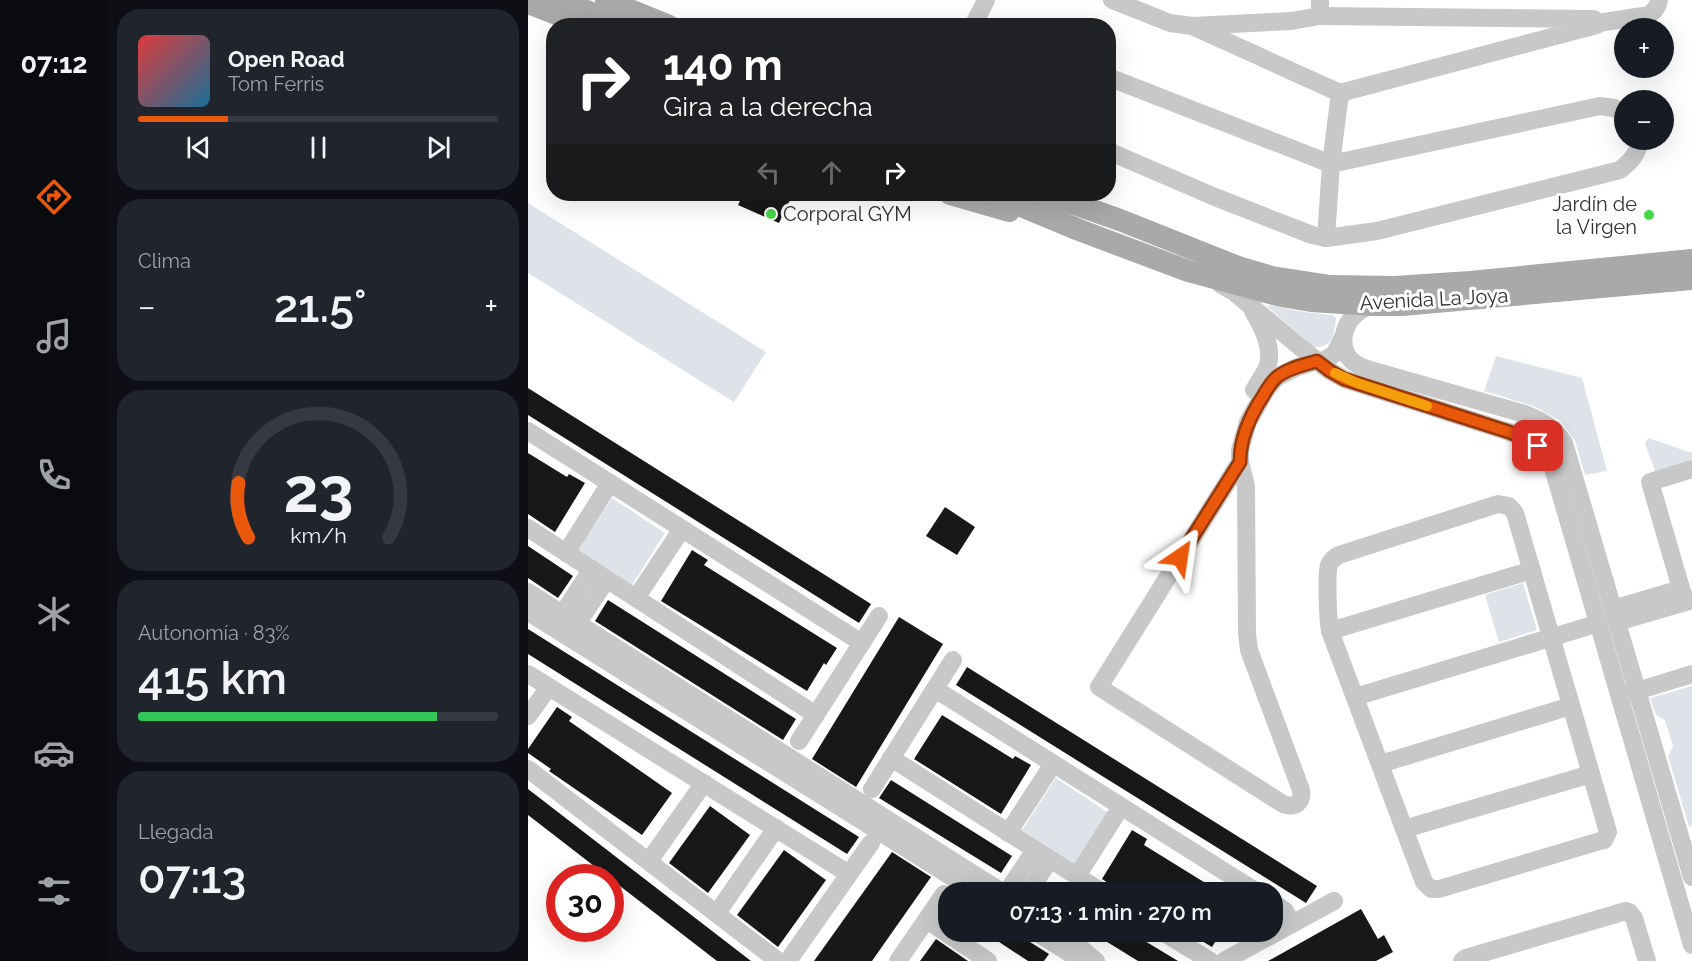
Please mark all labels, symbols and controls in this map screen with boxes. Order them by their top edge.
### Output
map controls [1614,18,1674,150]
button: + [1614,18,1674,78]
text: 140 m [663,41,783,90]
icon: right [564,42,642,120]
text: Open Road [228,46,345,72]
text: 07:12 [21,48,87,79]
text: Tom Ferris [228,72,324,96]
button: − [1614,90,1674,150]
text: Gira a la derecha [663,91,873,122]
icon: previous [182,131,215,164]
icon: pause [302,131,335,164]
icon: next [422,131,455,164]
icon: left [752,156,785,189]
icon: ahead [815,156,848,189]
icon: right [878,156,911,189]
icon: directions [33,176,75,218]
place label: Jardín de la Virgen [1552,192,1637,239]
place label: Corporal GYM [783,202,912,226]
marker: Corporal GYM [764,207,778,221]
marker: Jardín de la Virgen [1642,208,1656,222]
text: Clima [138,249,191,273]
text: 21.5° [274,280,366,333]
street label: Avenida La Joya [1359,283,1509,315]
text: − [138,287,156,326]
text: + [484,287,498,326]
icon: music [33,315,75,357]
pin [1512,420,1563,471]
icon: arrive [1521,429,1554,462]
text: 23 [283,453,353,527]
icon: phone [33,454,75,496]
text: km/h [290,523,346,548]
position arrow [1148,525,1212,589]
icon: climate [33,593,75,635]
text: Autonomía · 83% [138,621,290,645]
text: 415 km [138,652,287,705]
icon: car [33,732,75,774]
text: Llegada [138,820,213,844]
text: 07:13 [138,851,246,904]
speed limit sign: 30 [546,864,624,942]
icon: filters [33,870,75,912]
text: 07:13 · 1 min · 270 m [1009,899,1212,925]

